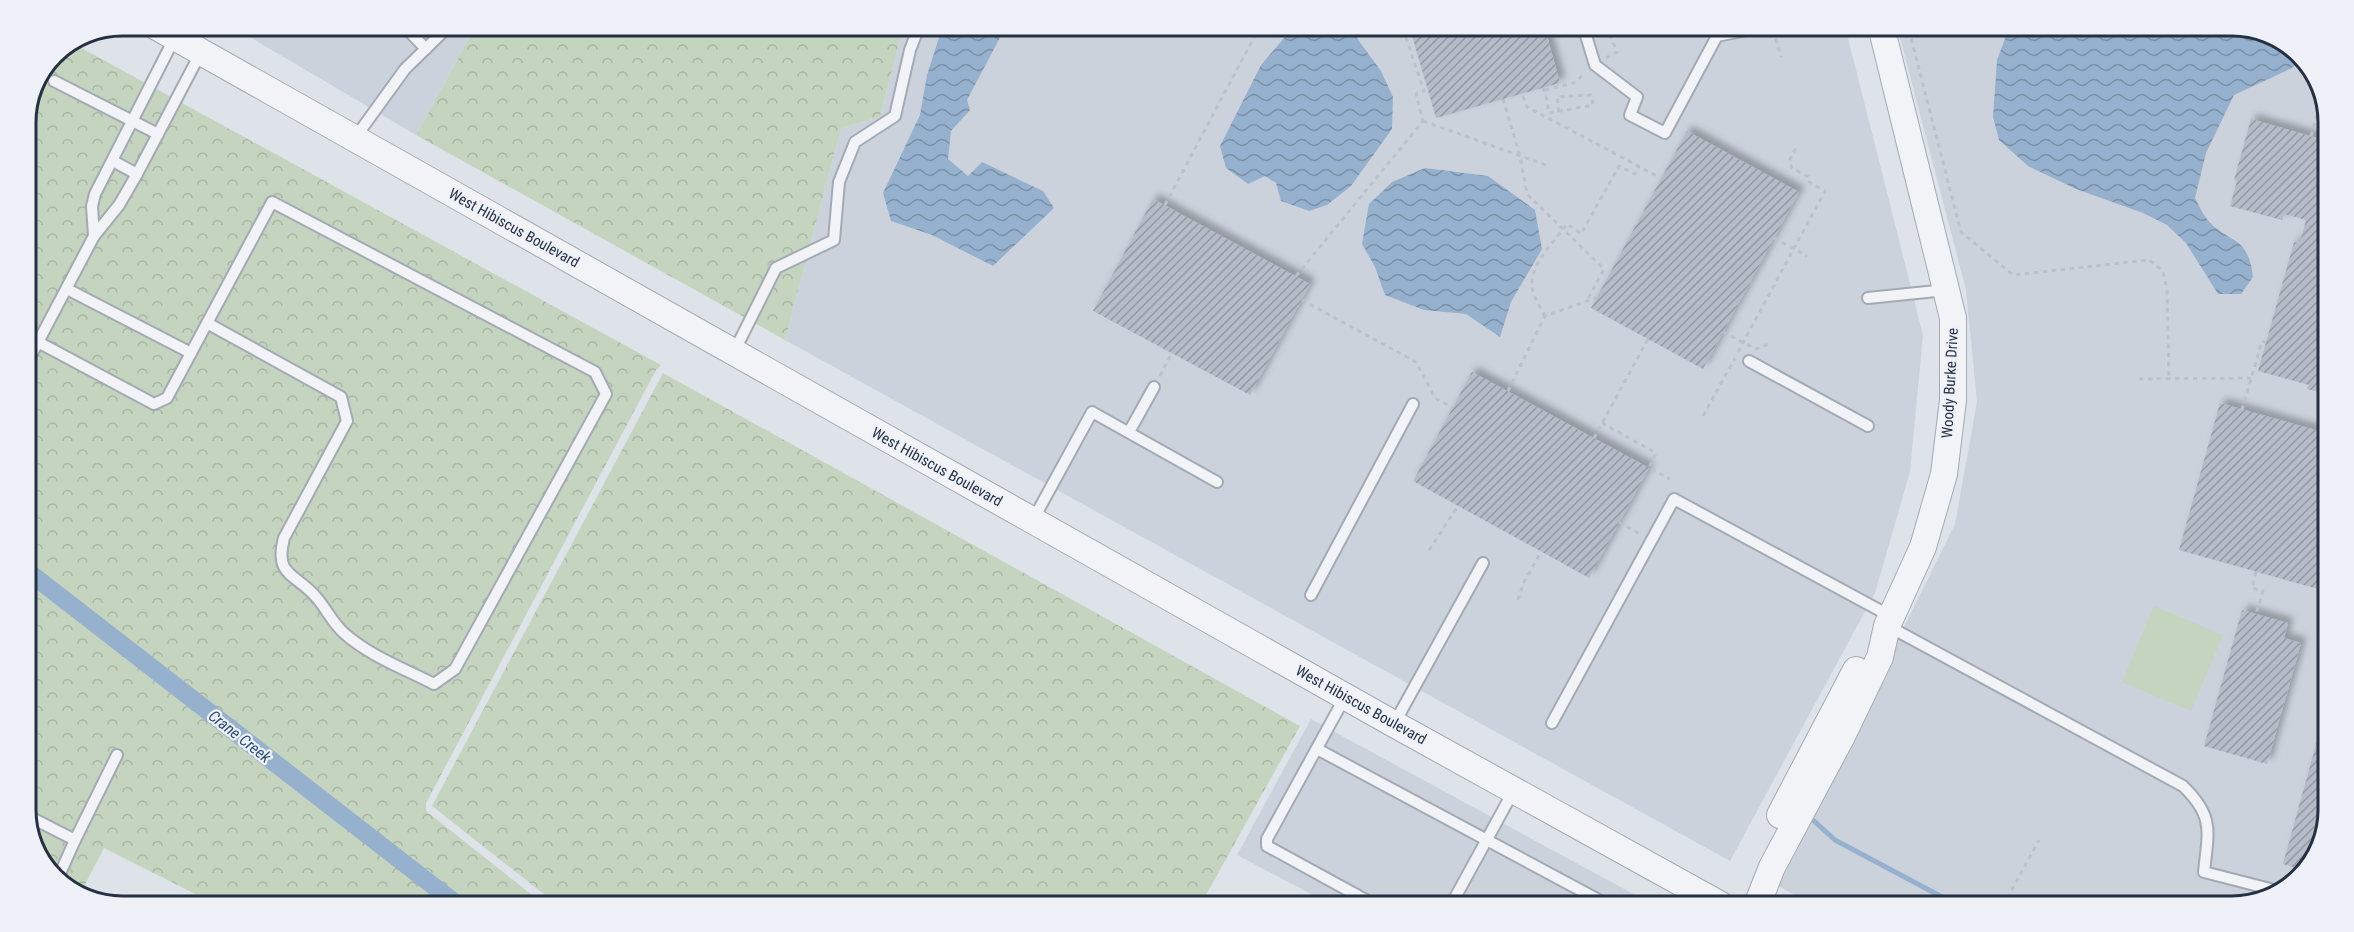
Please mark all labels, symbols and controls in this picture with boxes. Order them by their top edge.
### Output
street label: West Hibiscus Boulevard [446,185,582,271]
street label: Woody Burke Drive [1938,327,1962,439]
street label: West Hibiscus Boulevard [869,424,1005,510]
street label: West Hibiscus Boulevard [1293,662,1429,748]
water label: Crane Creek [205,706,275,767]

